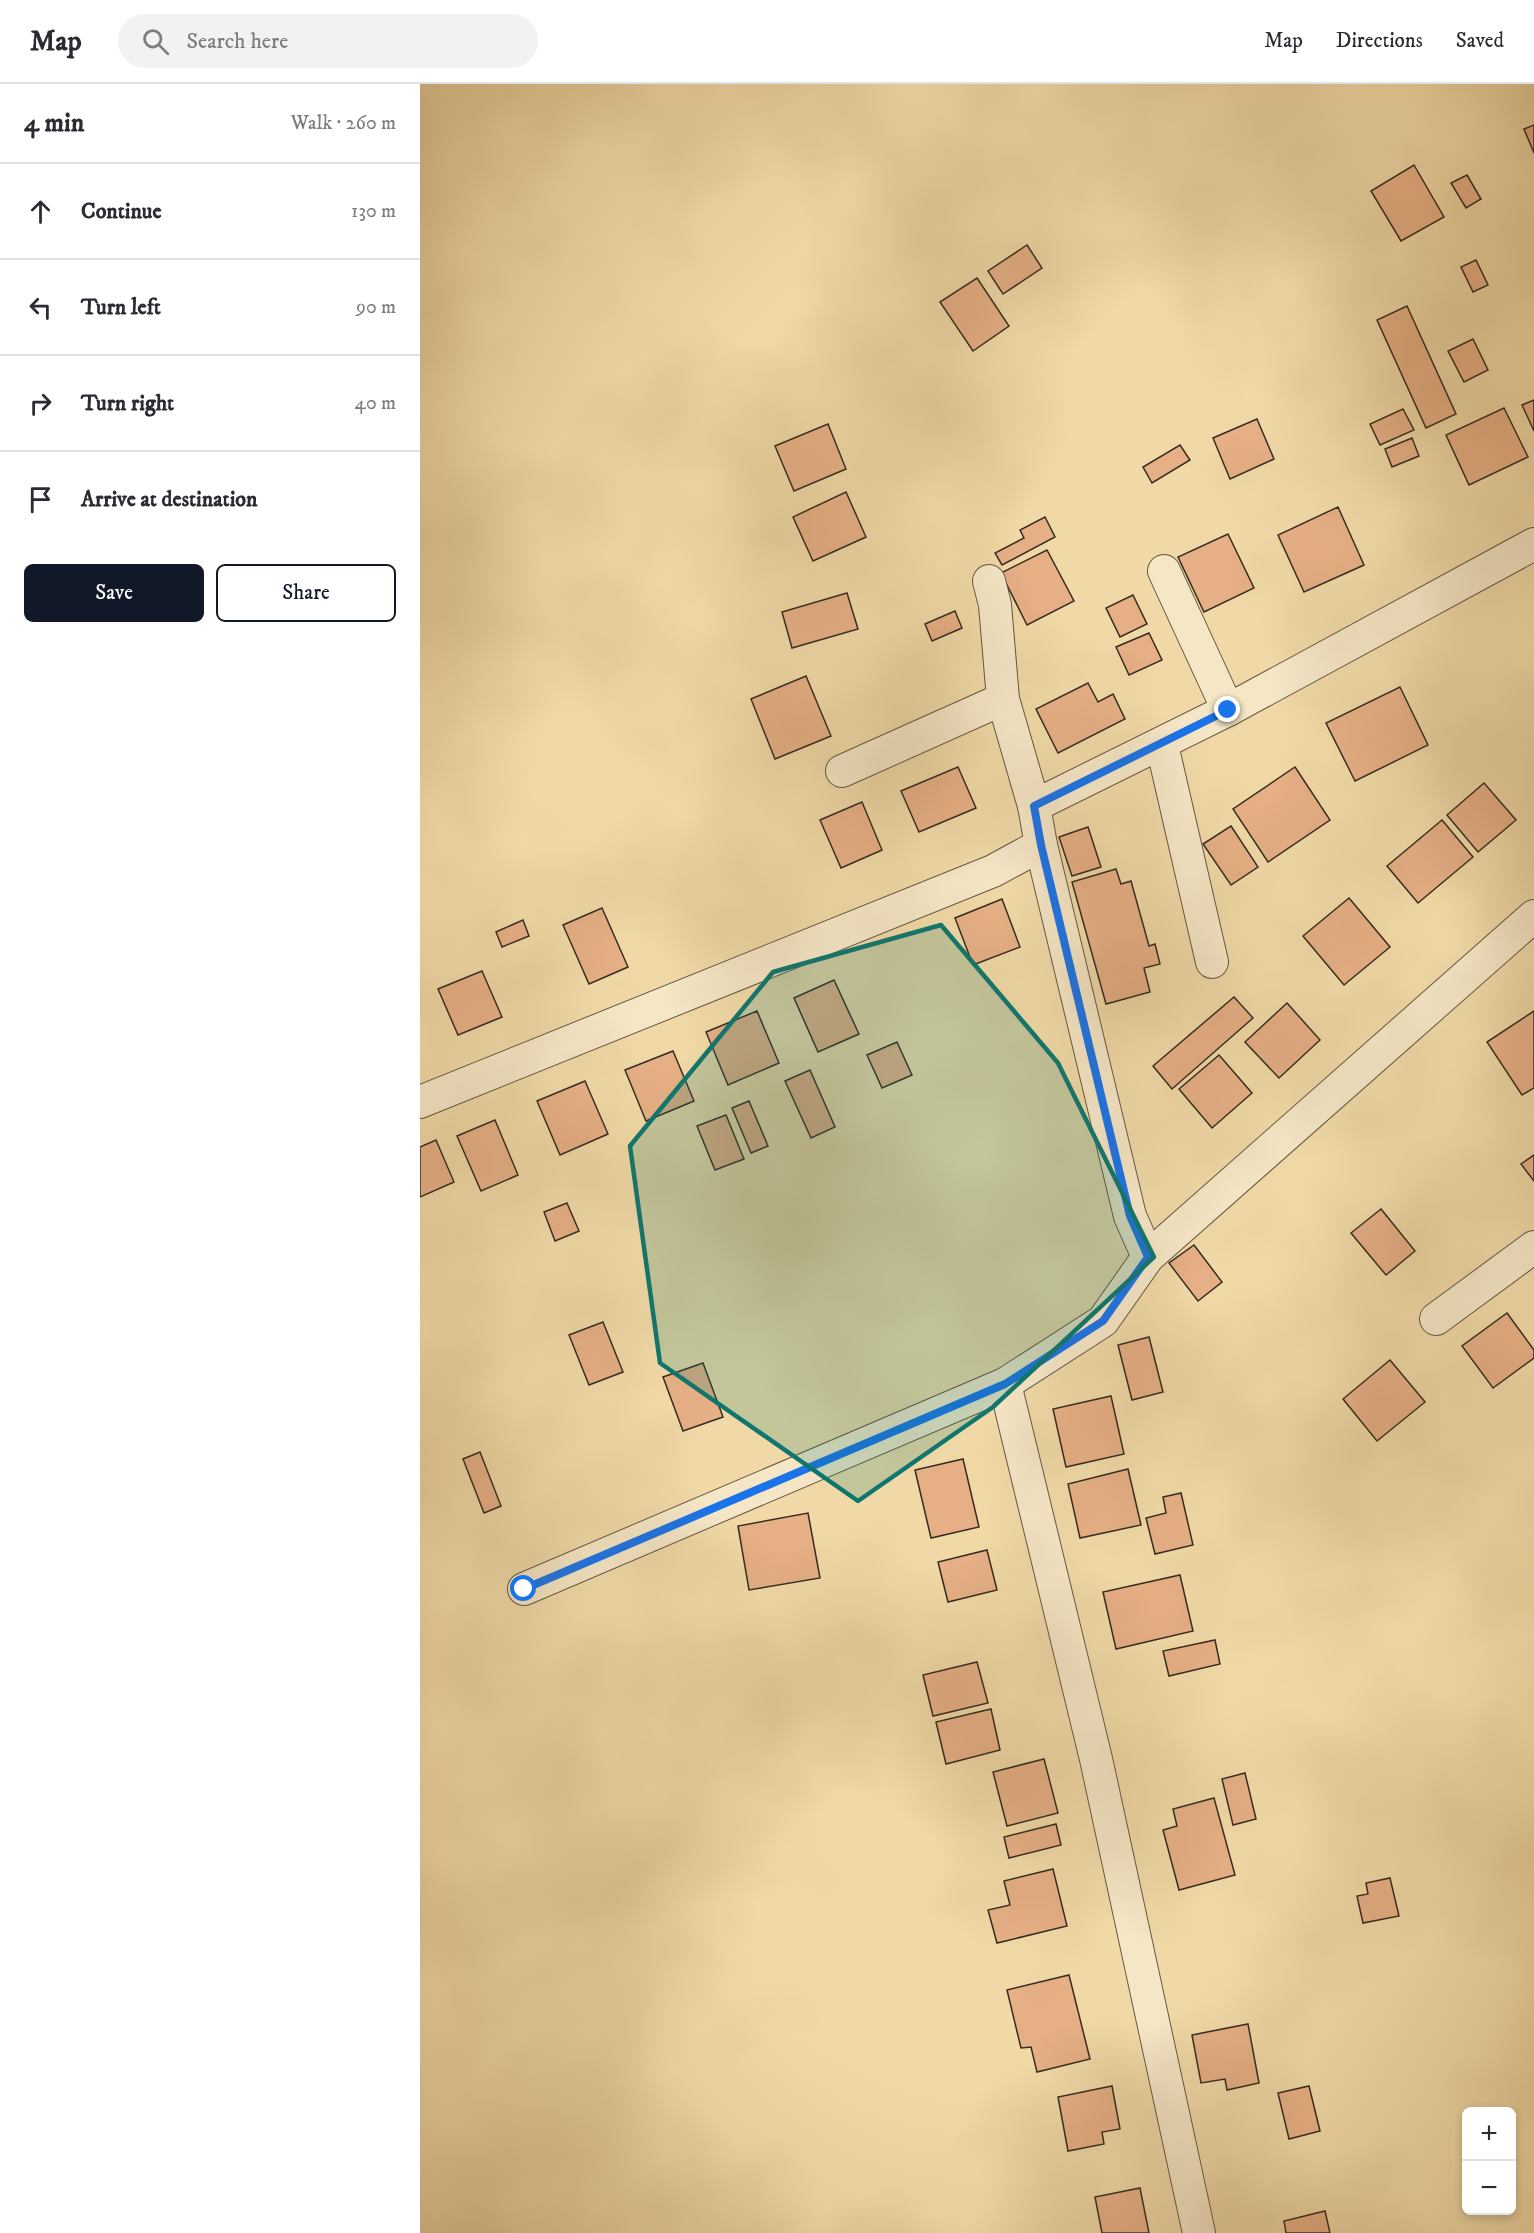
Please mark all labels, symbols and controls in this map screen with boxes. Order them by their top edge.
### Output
search box [118,14,538,68]
text: Map [30,24,82,59]
icon: search [139,25,172,58]
text: Search here [187,28,288,55]
text: Map [1264,28,1303,54]
text: Directions [1336,28,1423,54]
text: Saved [1456,28,1504,54]
text: 4 min [24,107,84,140]
text: Walk · 260 m [291,111,396,136]
icon: ahead [24,195,57,228]
text: Continue [81,198,162,225]
text: 130 m [351,199,396,224]
icon: left [24,291,57,324]
text: Turn left [81,294,161,321]
text: 90 m [356,295,396,320]
icon: right [24,387,57,420]
text: Turn right [81,390,174,417]
text: 40 m [354,391,396,416]
icon: arrive [24,483,57,516]
text: Arrive at destination [81,486,258,513]
button: Save [24,564,204,622]
button: Share [216,564,396,622]
route end [1214,696,1240,722]
route start [510,1575,536,1601]
map controls [1462,2107,1516,2215]
button: + [1462,2107,1516,2161]
button: − [1462,2161,1516,2215]

